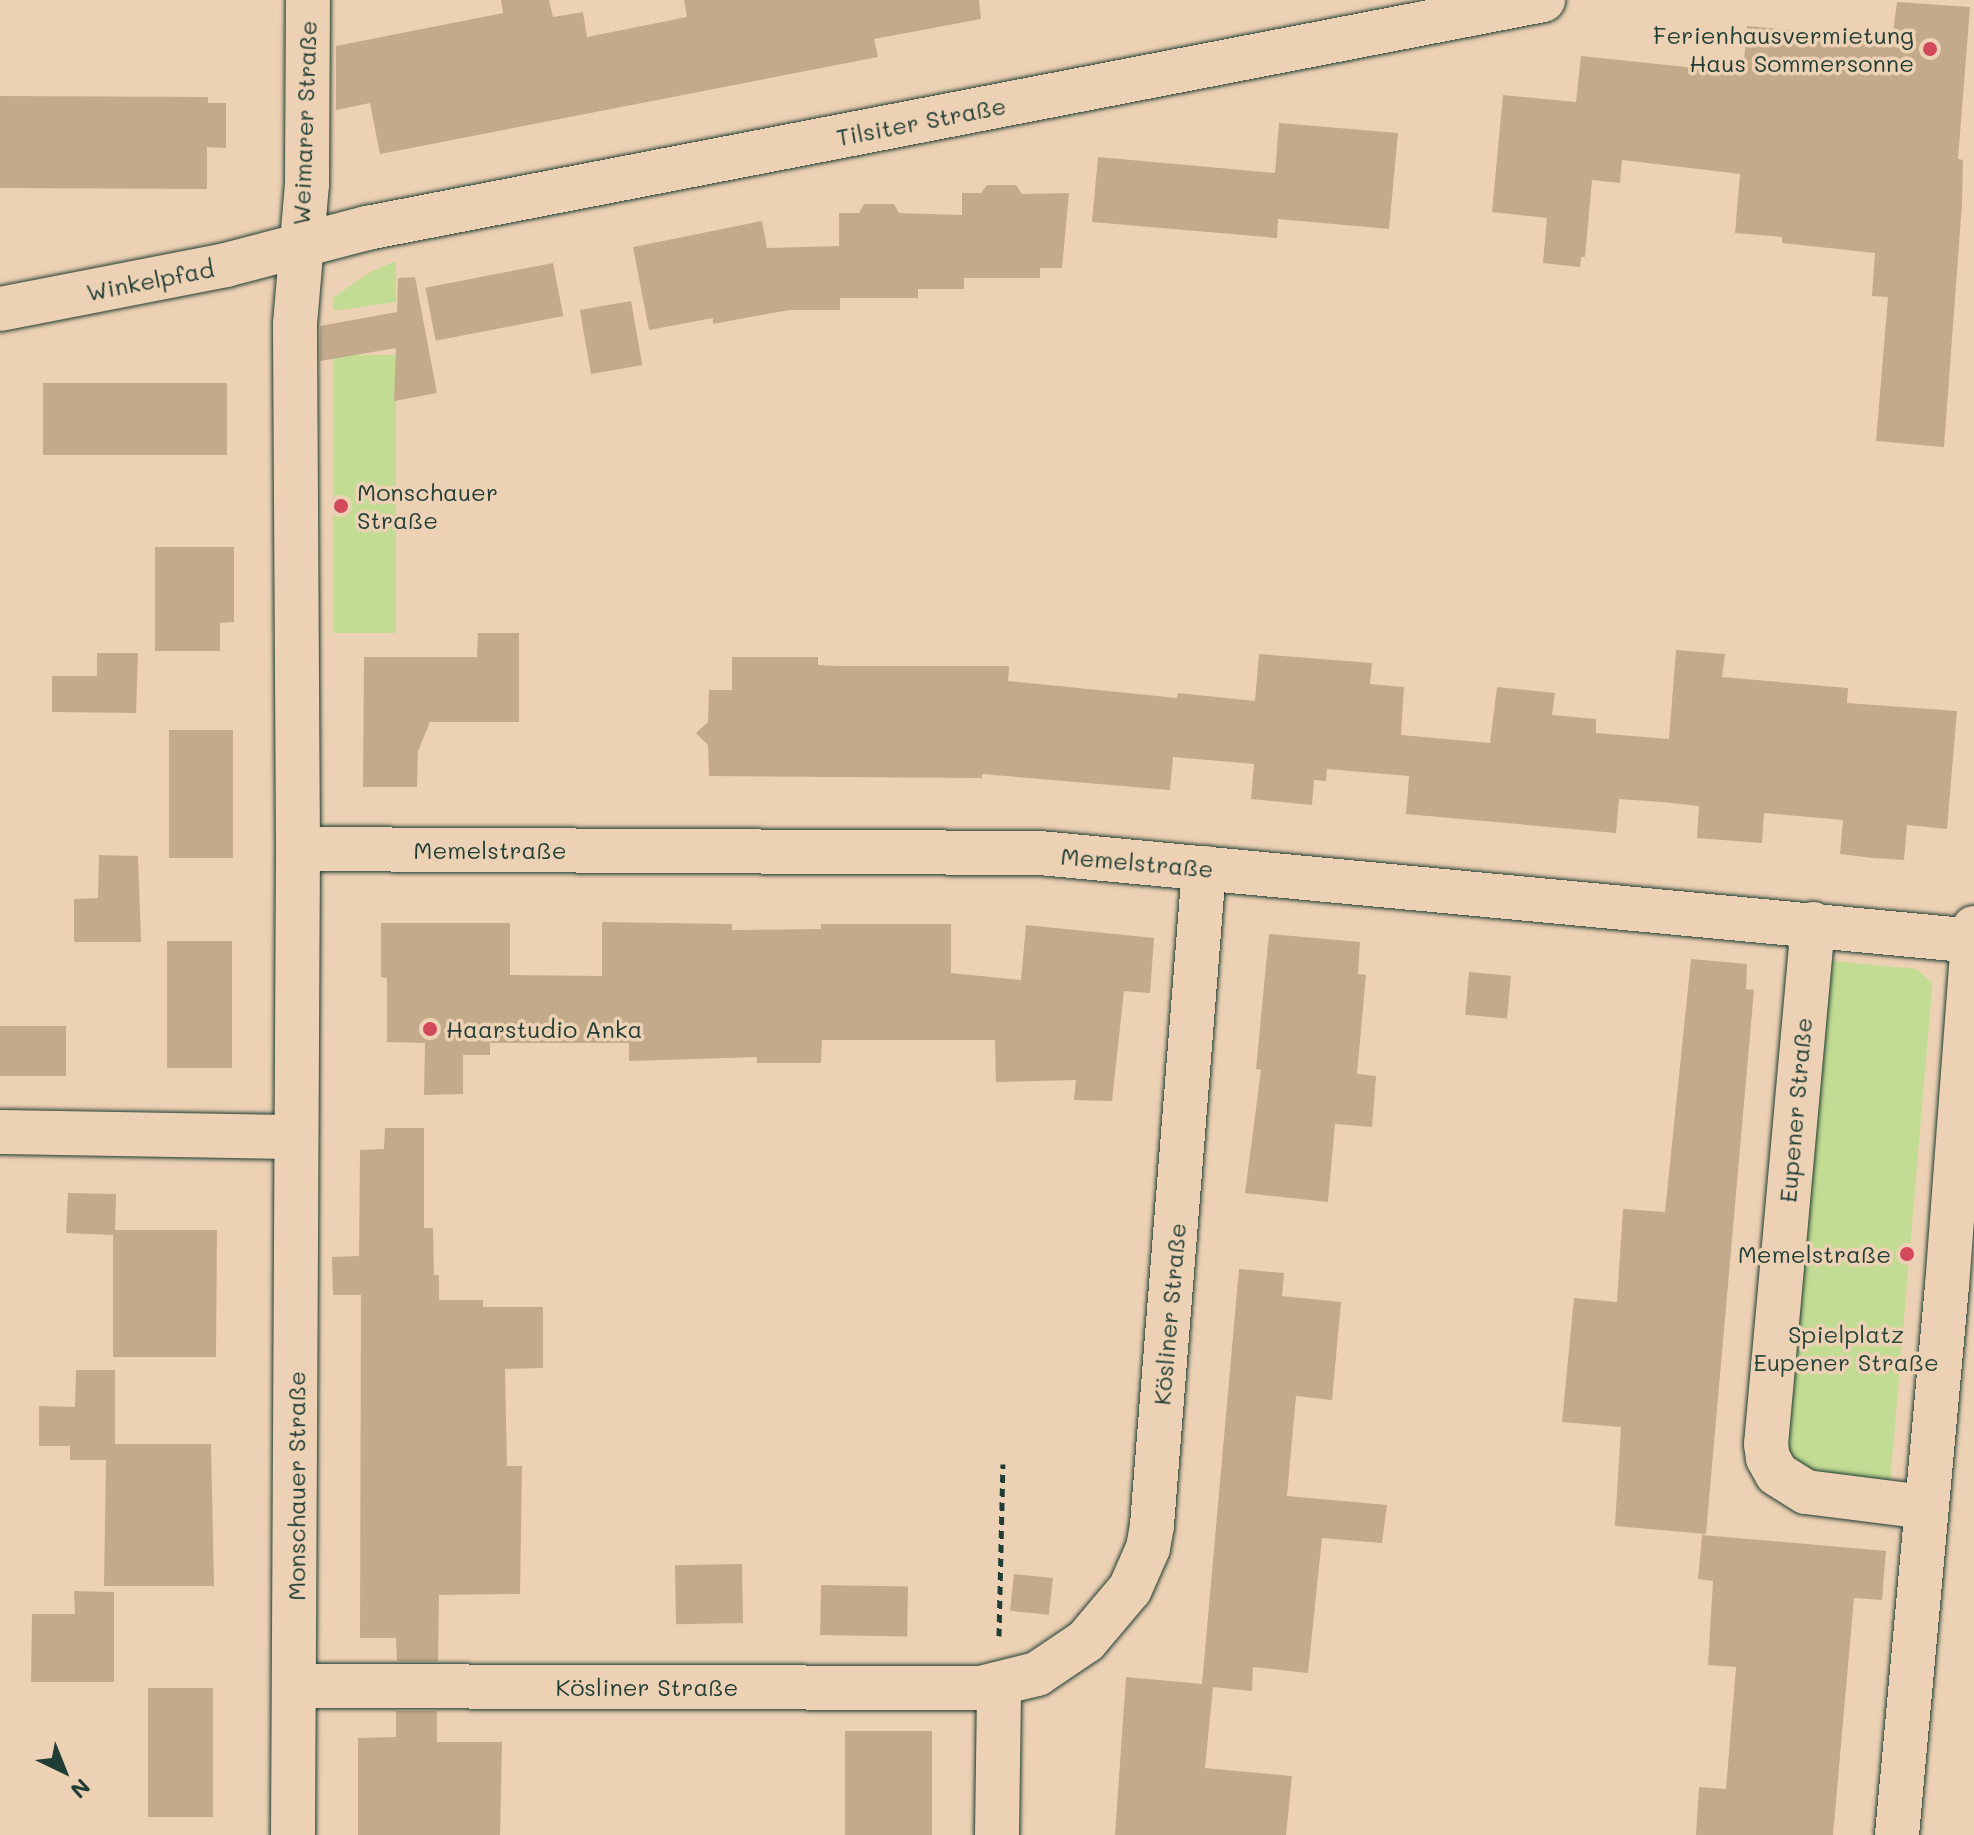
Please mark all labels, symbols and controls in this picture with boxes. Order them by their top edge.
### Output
street label: Weimarer Straße [286,20,322,226]
place label: Ferienhausvermietung Haus Sommersonne [1653,21,1914,77]
marker: Ferienhausvermietung Haus Sommersonne [1921,40,1939,58]
street label: Tilsiter Straße [834,90,1008,152]
street label: Winkelpfad [84,253,216,307]
place label: Monschauer Straße [357,478,498,534]
marker: Monschauer Straße [332,497,350,515]
street label: Memelstraße [413,836,567,864]
street label: Memelstraße [1059,841,1215,883]
place label: Haarstudio Anka [446,1015,642,1043]
street label: Eupener Straße [1773,1016,1817,1204]
marker: Haarstudio Anka [421,1020,439,1038]
street label: Kösliner Straße [1147,1222,1191,1406]
place label: Memelstraße [1738,1240,1891,1268]
marker: Memelstraße [1898,1245,1916,1263]
park label: Spielplatz Eupener Straße [1753,1320,1939,1376]
street label: Monschauer Straße [282,1371,310,1601]
street label: Kösliner Straße [556,1673,738,1701]
north arrow [24,1731,104,1811]
text: N [65,1773,97,1805]

